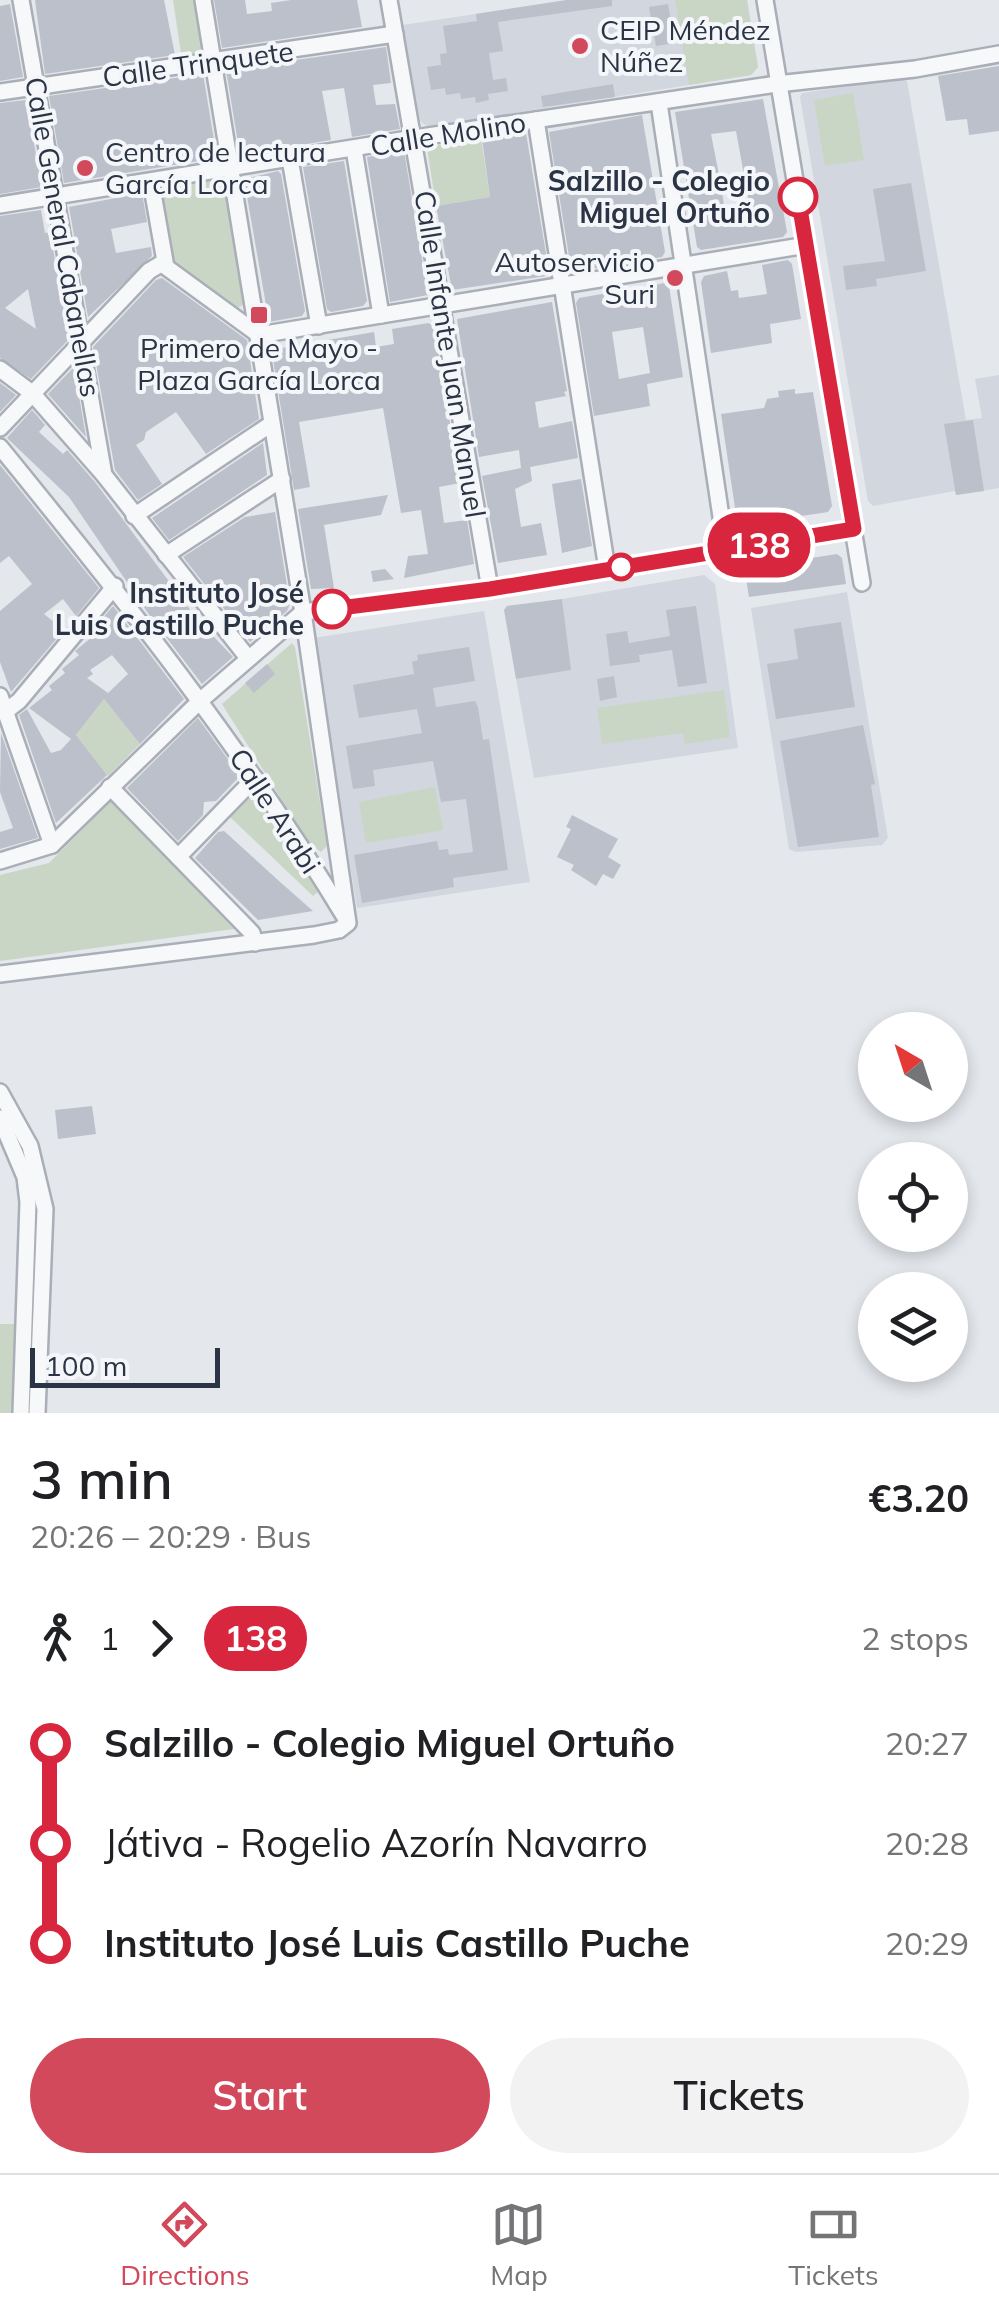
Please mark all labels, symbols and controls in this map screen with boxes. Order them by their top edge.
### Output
place label: CEIP Méndez Núñez [600,12,771,79]
street label: Calle Trinquete [100,33,296,94]
marker: CEIP Méndez Núñez [569,35,591,57]
street label: Calle General Cabanellas [18,74,109,400]
street label: Calle Molino [368,104,528,163]
place label: Centro de lectura García Lorca [105,134,326,201]
marker: Centro de lectura García Lorca [74,157,96,179]
place label: Salzillo - Colegio Miguel Ortuño [548,163,770,230]
marker: Salzillo - Colegio Miguel Ortuño [779,178,817,216]
street label: Calle Infante Juan Manuel [407,188,494,520]
place label: Autoservicio Suri [494,244,655,311]
marker: Autoservicio Suri [664,267,686,289]
marker: Primero de Mayo - Plaza García Lorca [248,304,270,326]
place label: Primero de Mayo - Plaza García Lorca [137,330,381,397]
line badge: 138 [702,512,816,578]
text: 138 [727,523,791,567]
unlabelled marker [608,554,634,580]
place label: Instituto José Luis Castillo Puche [55,575,304,642]
marker: Instituto José Luis Castillo Puche [313,590,351,628]
street label: Calle Arabi [222,742,329,880]
north arrow [858,1012,968,1122]
map controls [858,1012,968,1382]
button: locate [858,1142,968,1252]
button: layers [858,1272,968,1382]
scale bar [30,1343,220,1388]
text: 100 m [45,1348,127,1383]
text: 3 min [30,1444,173,1513]
text: €3.20 [868,1474,969,1522]
text: 20:26 – 20:29 · Bus [30,1516,311,1556]
icon: walk [30,1611,85,1666]
icon: forward [134,1611,189,1666]
text: 138 [224,1616,287,1660]
text: 1 [100,1618,119,1658]
text: 2 stops [861,1618,969,1658]
text: Salzillo - Colegio Miguel Ortuño [104,1719,675,1767]
text: 20:27 [885,1723,969,1763]
text: Játiva - Rogelio Azorín Navarro [104,1819,648,1867]
text: 20:28 [885,1823,969,1863]
text: Instituto José Luis Castillo Puche [104,1919,690,1967]
text: 20:29 [885,1923,969,1963]
button: Start [30,2038,490,2153]
button: Tickets [510,2038,969,2153]
tab: Directions [120,2197,250,2292]
tab: Map [490,2197,548,2292]
tab: Tickets [788,2197,879,2292]

